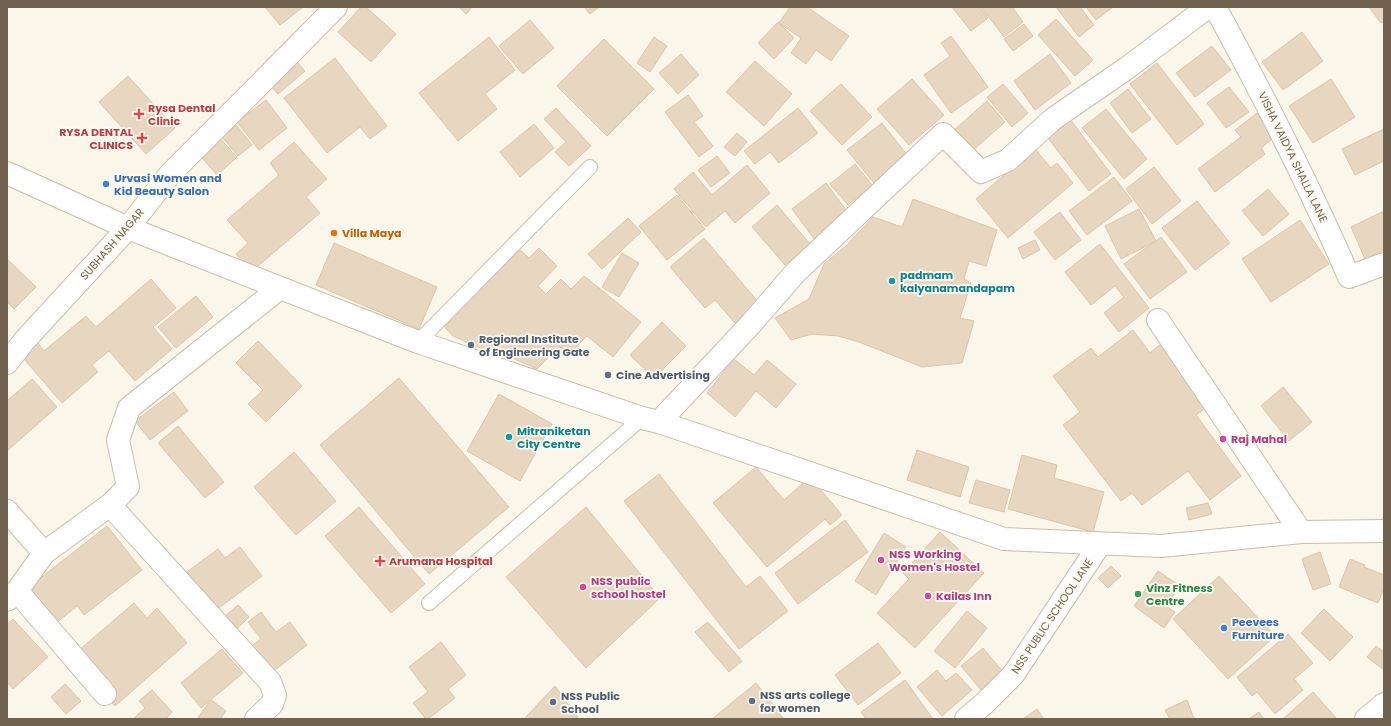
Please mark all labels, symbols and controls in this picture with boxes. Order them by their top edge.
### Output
street label: VISHA VAIDYA SHALLA LANE [1254,89,1332,225]
place label: Rysa Dental Clinic [148,100,215,129]
marker: Rysa Dental Clinic [133,108,145,120]
place label: RYSA DENTAL CLINICS [59,124,134,153]
marker: RYSA DENTAL CLINICS [136,132,148,144]
place label: Urvasi Women and Kid Beauty Salon [114,170,222,199]
marker: Urvasi Women and Kid Beauty Salon [101,179,111,189]
street label: SUBHASH NAGAR [76,204,148,283]
place label: Villa Maya [342,225,402,241]
marker: Villa Maya [329,228,339,238]
place label: padmam kalyanamandapam [900,267,1015,296]
marker: padmam kalyanamandapam [887,276,897,286]
place label: Regional Institute of Engineering Gate [479,331,590,360]
marker: Regional Institute of Engineering Gate [466,340,476,350]
place label: Cine Advertising [616,367,710,383]
marker: Cine Advertising [603,370,613,380]
place label: Mitraniketan City Centre [517,423,591,452]
place label: Raj Mahal [1231,431,1287,447]
marker: Mitraniketan City Centre [504,432,514,442]
marker: Raj Mahal [1218,434,1228,444]
place label: NSS Working Women's Hostel [889,546,980,575]
place label: Arumana Hospital [389,553,493,569]
marker: Arumana Hospital [374,555,386,567]
marker: NSS Working Women's Hostel [876,555,886,565]
street label: NSS PUBLIC SCHOOL LANE [1007,555,1097,677]
place label: NSS public school hostel [591,573,666,602]
place label: Vinz Fitness Centre [1146,580,1213,609]
marker: NSS public school hostel [578,582,588,592]
place label: Kailas Inn [936,588,992,604]
marker: Vinz Fitness Centre [1133,589,1143,599]
marker: Kailas Inn [923,591,933,601]
place label: Peevees Furniture [1232,614,1284,643]
marker: Peevees Furniture [1219,623,1229,633]
place label: NSS arts college for women [760,687,851,716]
place label: NSS Public School [561,688,620,717]
marker: NSS arts college for women [747,696,757,706]
marker: NSS Public School [548,697,558,707]

